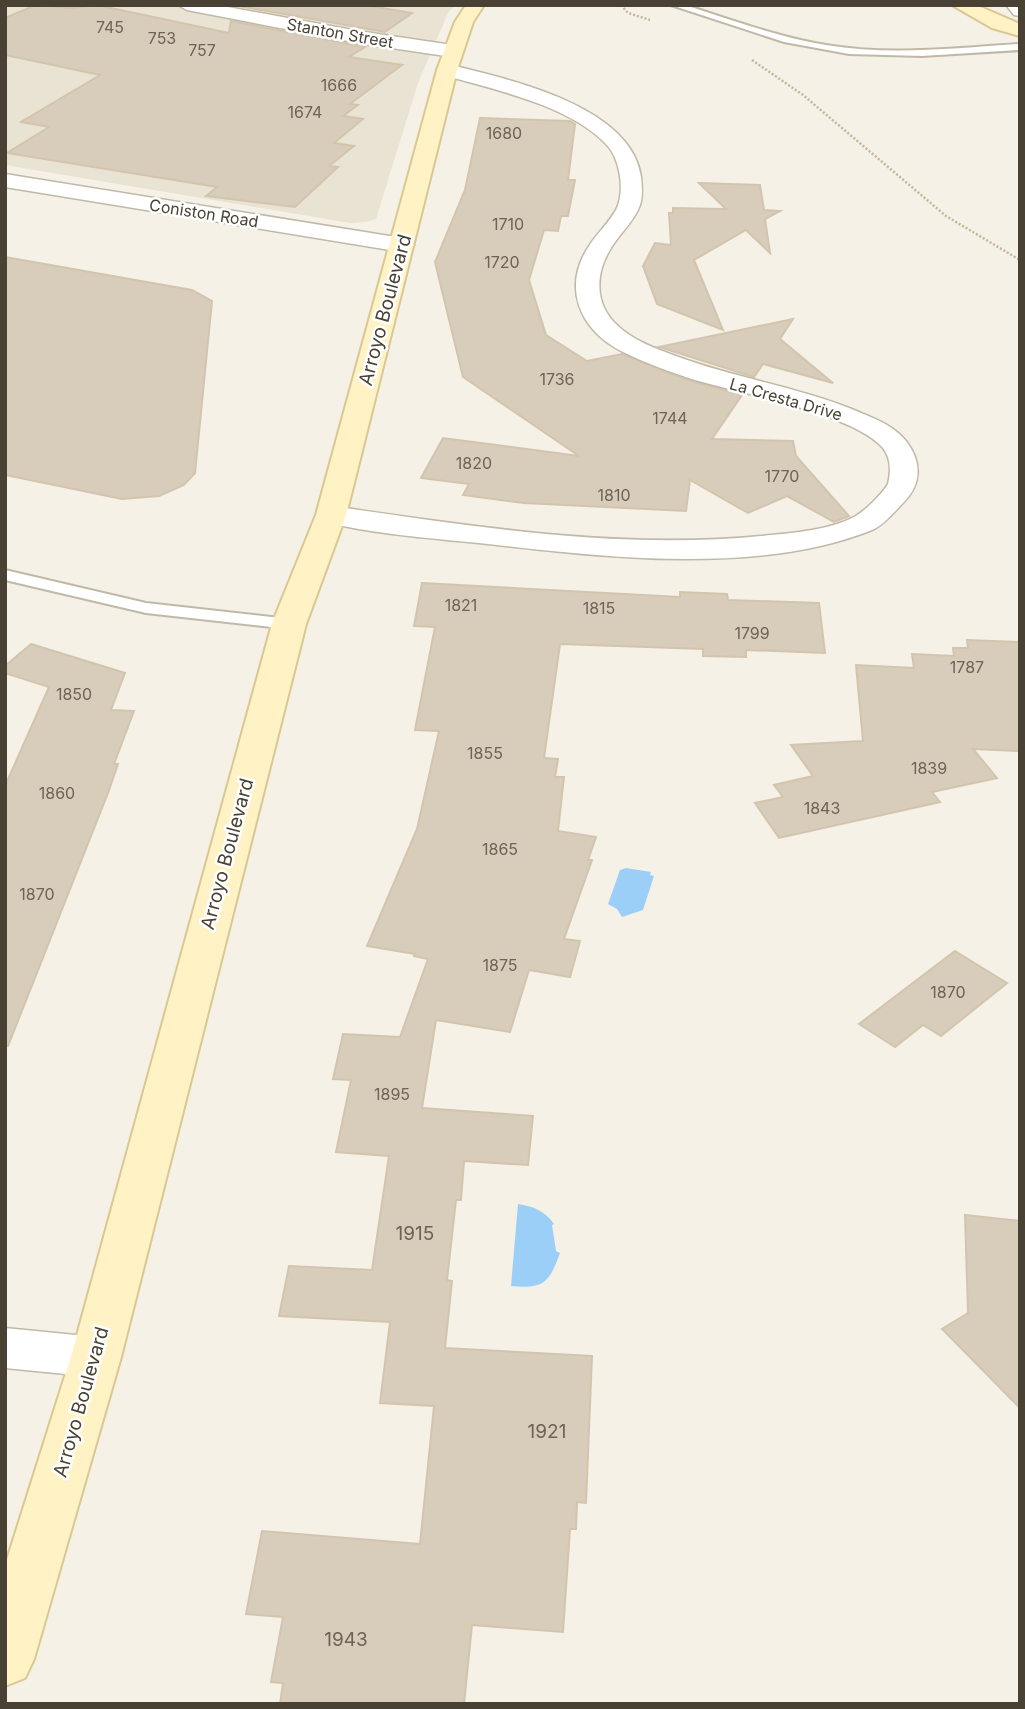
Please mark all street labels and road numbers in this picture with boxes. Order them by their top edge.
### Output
street label: Stanton Street [285,14,395,52]
street label: Coniston Road [148,194,260,232]
street label: Arroyo Boulevard [354,232,416,388]
street label: La Cresta Drive [727,373,845,425]
street label: Arroyo Boulevard [196,776,258,932]
street label: Arroyo Boulevard [49,1324,113,1480]

